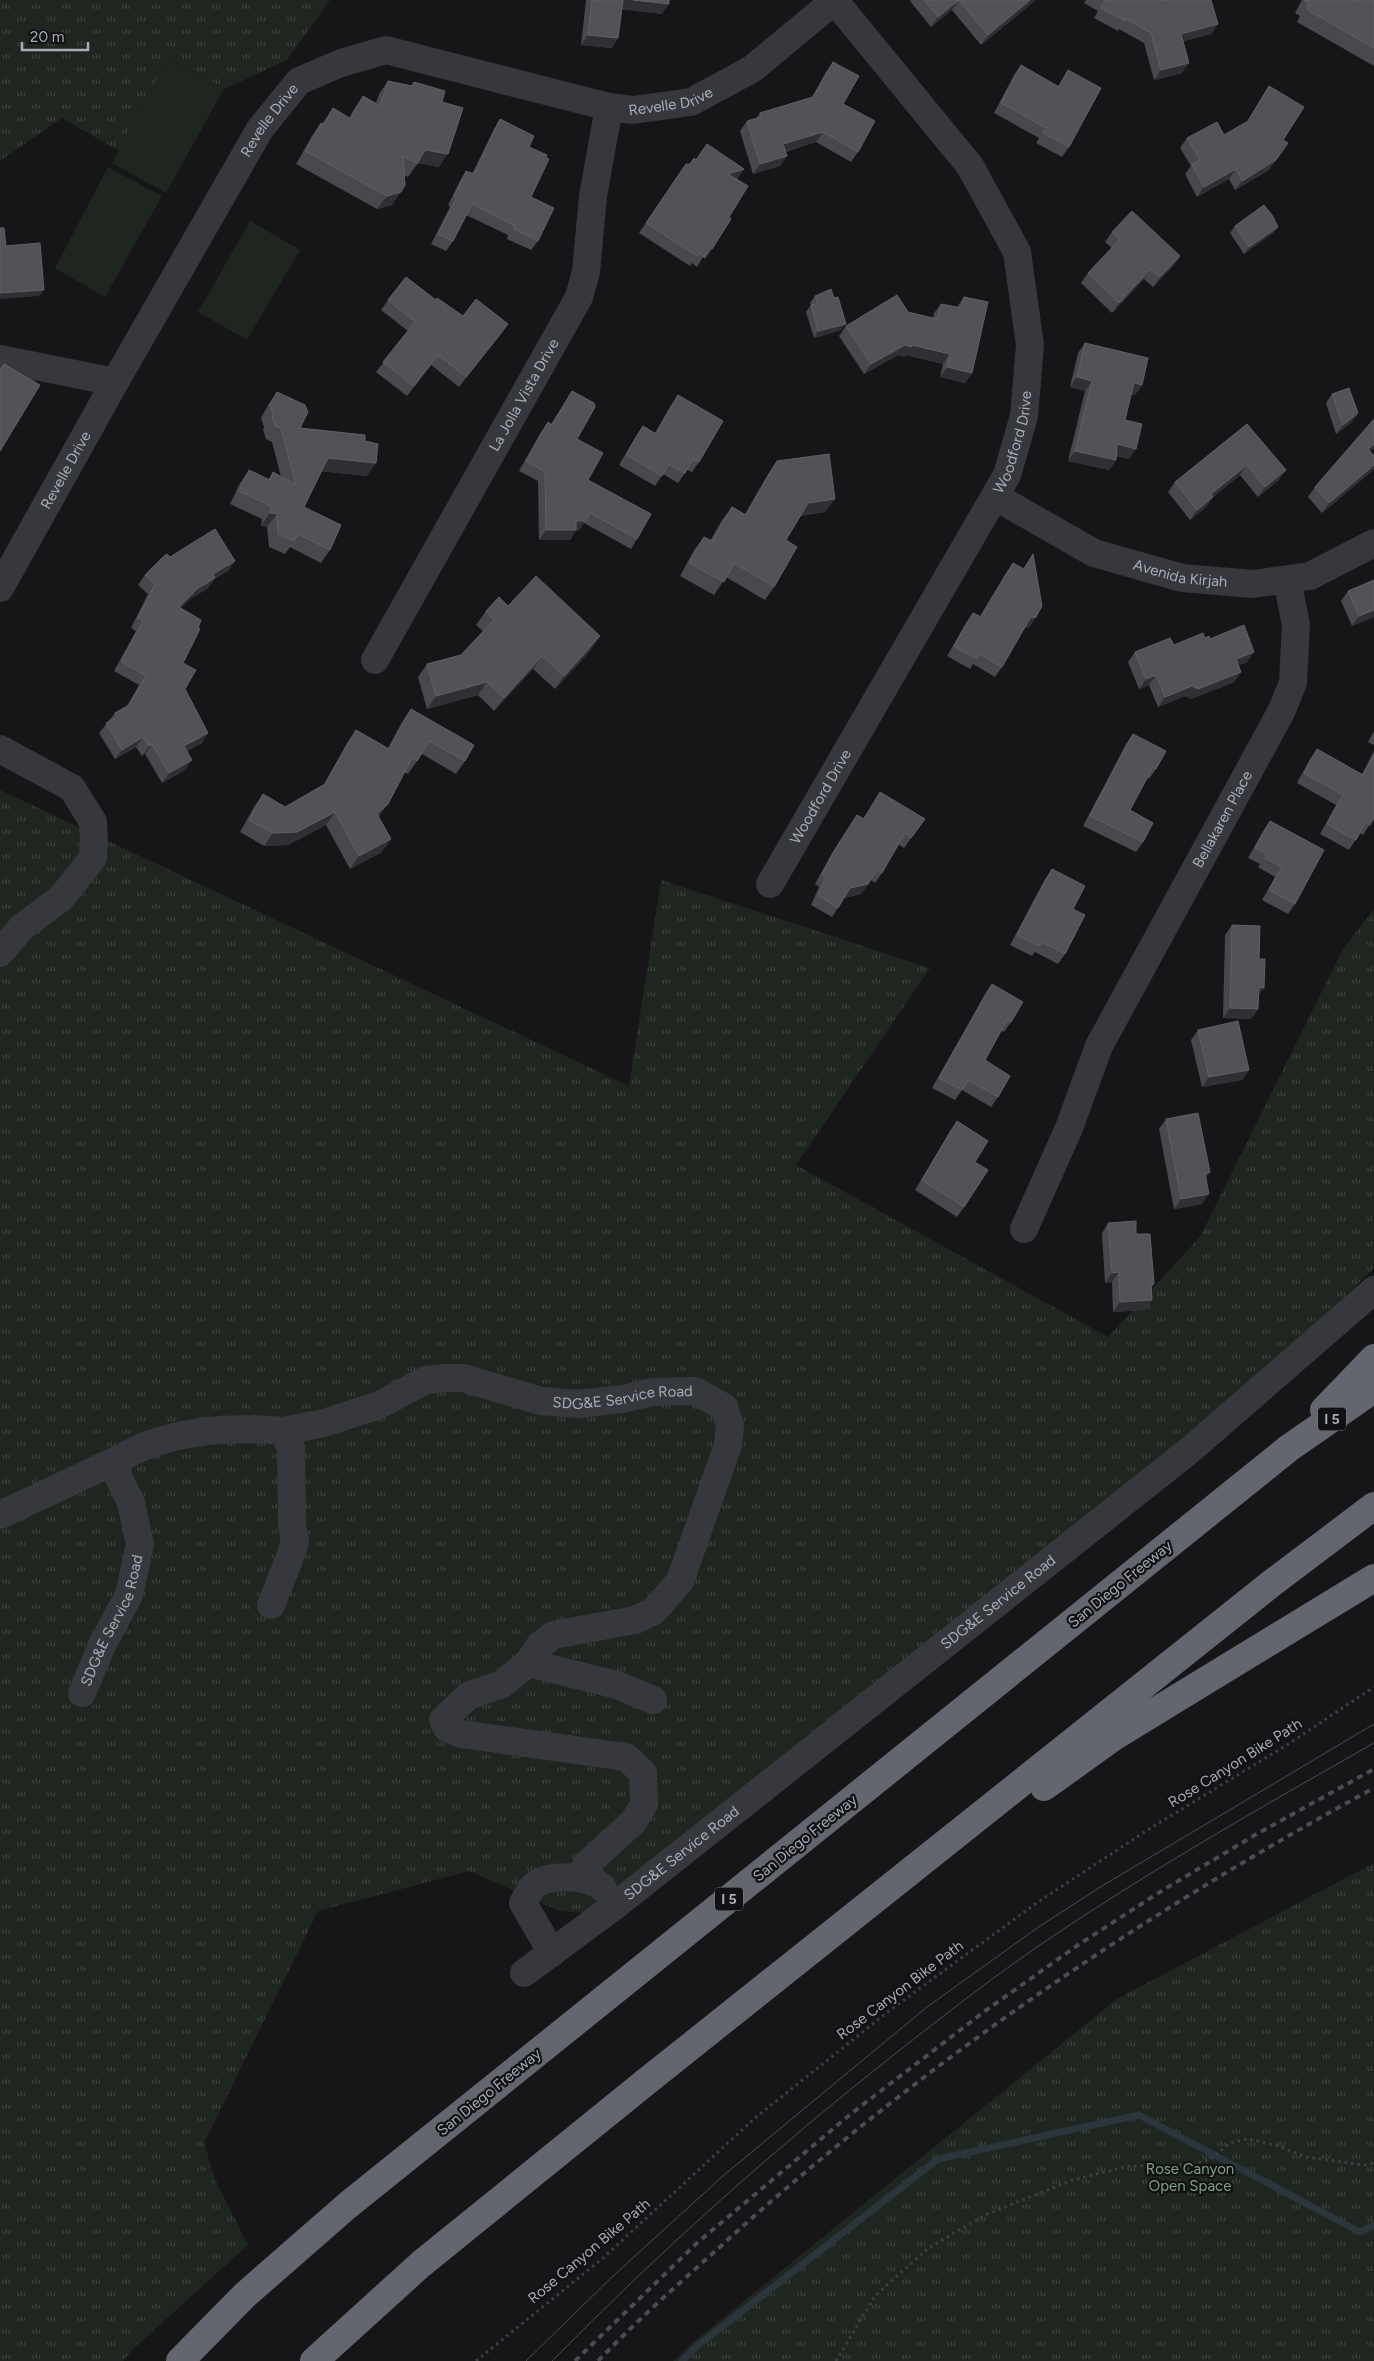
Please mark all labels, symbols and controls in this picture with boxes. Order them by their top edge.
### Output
scale bar [22,20,89,52]
text: 20 m [30,28,64,46]
street label: Revelle Drive [237,80,302,160]
street label: Revelle Drive [627,83,716,120]
street label: La Jolla Vista Drive [485,336,563,454]
street label: Woodford Drive [989,390,1035,497]
street label: Revelle Drive [37,428,95,512]
street label: Avenida Kirjah [1131,556,1228,591]
street label: Woodford Drive [786,746,855,847]
street label: Bellakaren Place [1189,768,1256,871]
street label: SDG&E Service Road [552,1382,693,1414]
road number: I 5 [1318,1408,1346,1430]
street label: San Diego Freeway [1064,1537,1176,1631]
street label: SDG&E Service Road [937,1551,1059,1653]
street label: SDG&E Service Road [77,1553,146,1689]
street label: Rose Canyon Bike Path [1165,1715,1305,1811]
street label: San Diego Freeway [749,1791,861,1885]
street label: SDG&E Service Road [620,1802,743,1904]
road number: I 5 [715,1888,743,1910]
street label: Rose Canyon Bike Path [833,1936,967,2044]
street label: San Diego Freeway [433,2045,545,2139]
park label: Rose Canyon Open Space [1146,2160,1234,2195]
street label: Rose Canyon Bike Path [524,2195,654,2307]

